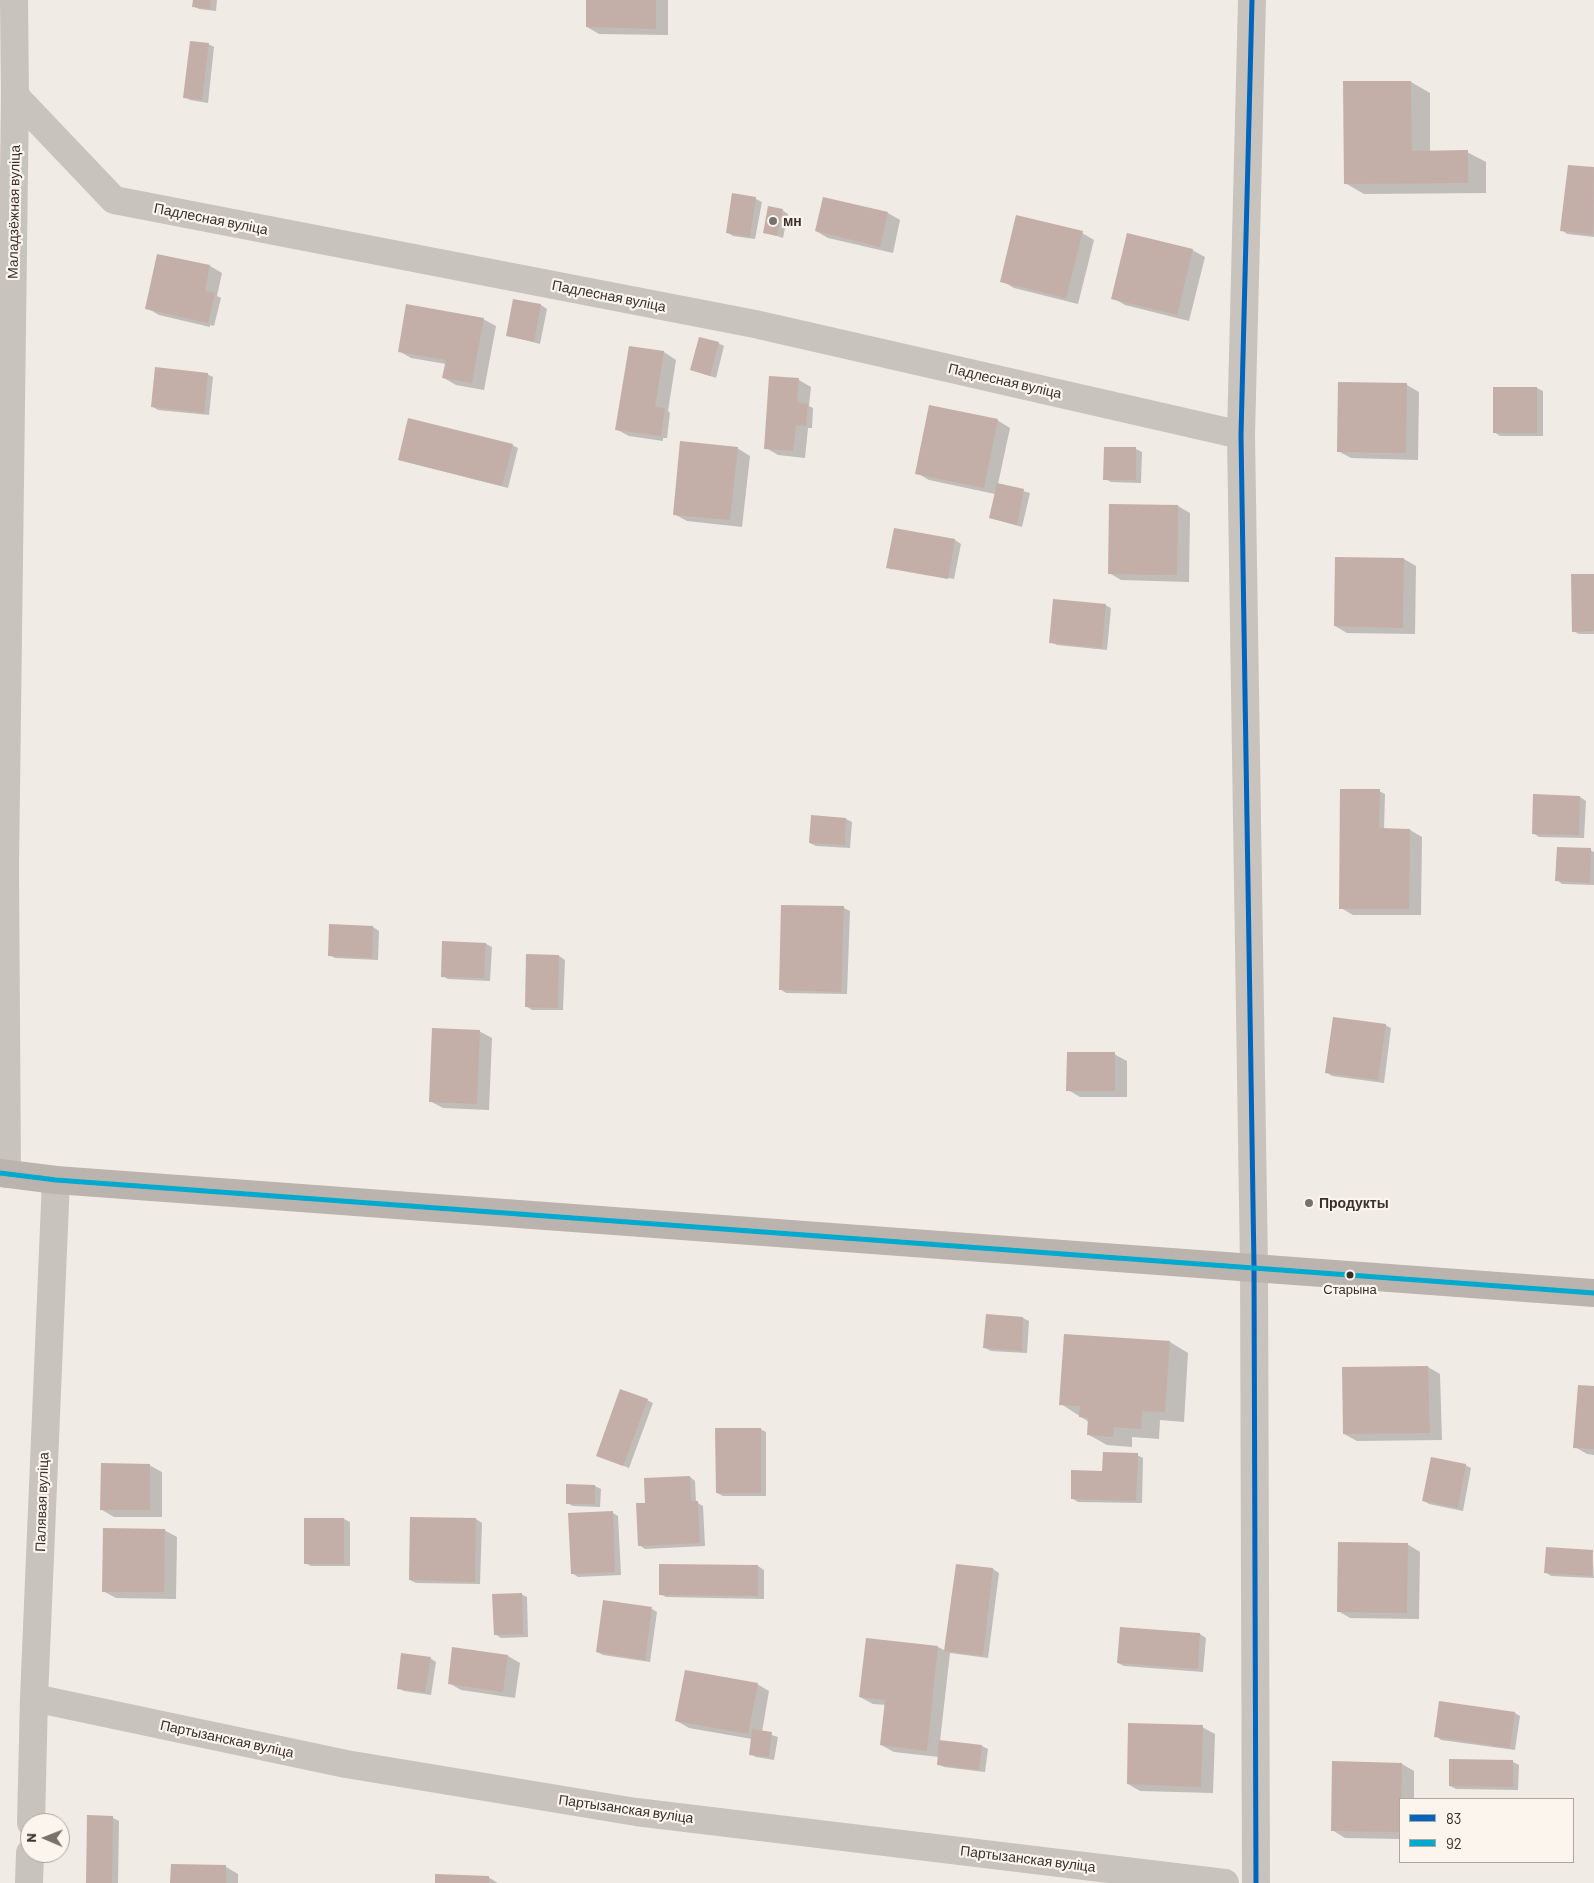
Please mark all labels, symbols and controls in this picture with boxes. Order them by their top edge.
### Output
street label: Маладзёжная вуліца [4,145,24,279]
street label: Падлесная вуліца [153,200,269,238]
place label: мн [783,213,802,229]
marker: мн [767,215,779,227]
street label: Падлесная вуліца [551,277,667,315]
street label: Падлесная вуліца [947,360,1063,402]
place label: Продукты [1319,1195,1389,1211]
marker: Продукты [1303,1197,1315,1209]
marker: Старына [1345,1270,1355,1280]
place label: Старына [1323,1282,1377,1298]
street label: Палявая вуліца [32,1452,52,1552]
street label: Партызанская вуліца [159,1717,295,1761]
street label: Партызанская вуліца [557,1791,695,1827]
legend [1399,1798,1574,1863]
text: 83 [1446,1809,1462,1827]
north arrow [20,1813,70,1863]
text: N [22,1833,39,1843]
text: 92 [1446,1834,1462,1852]
street label: Партызанская вуліца [959,1842,1097,1876]

